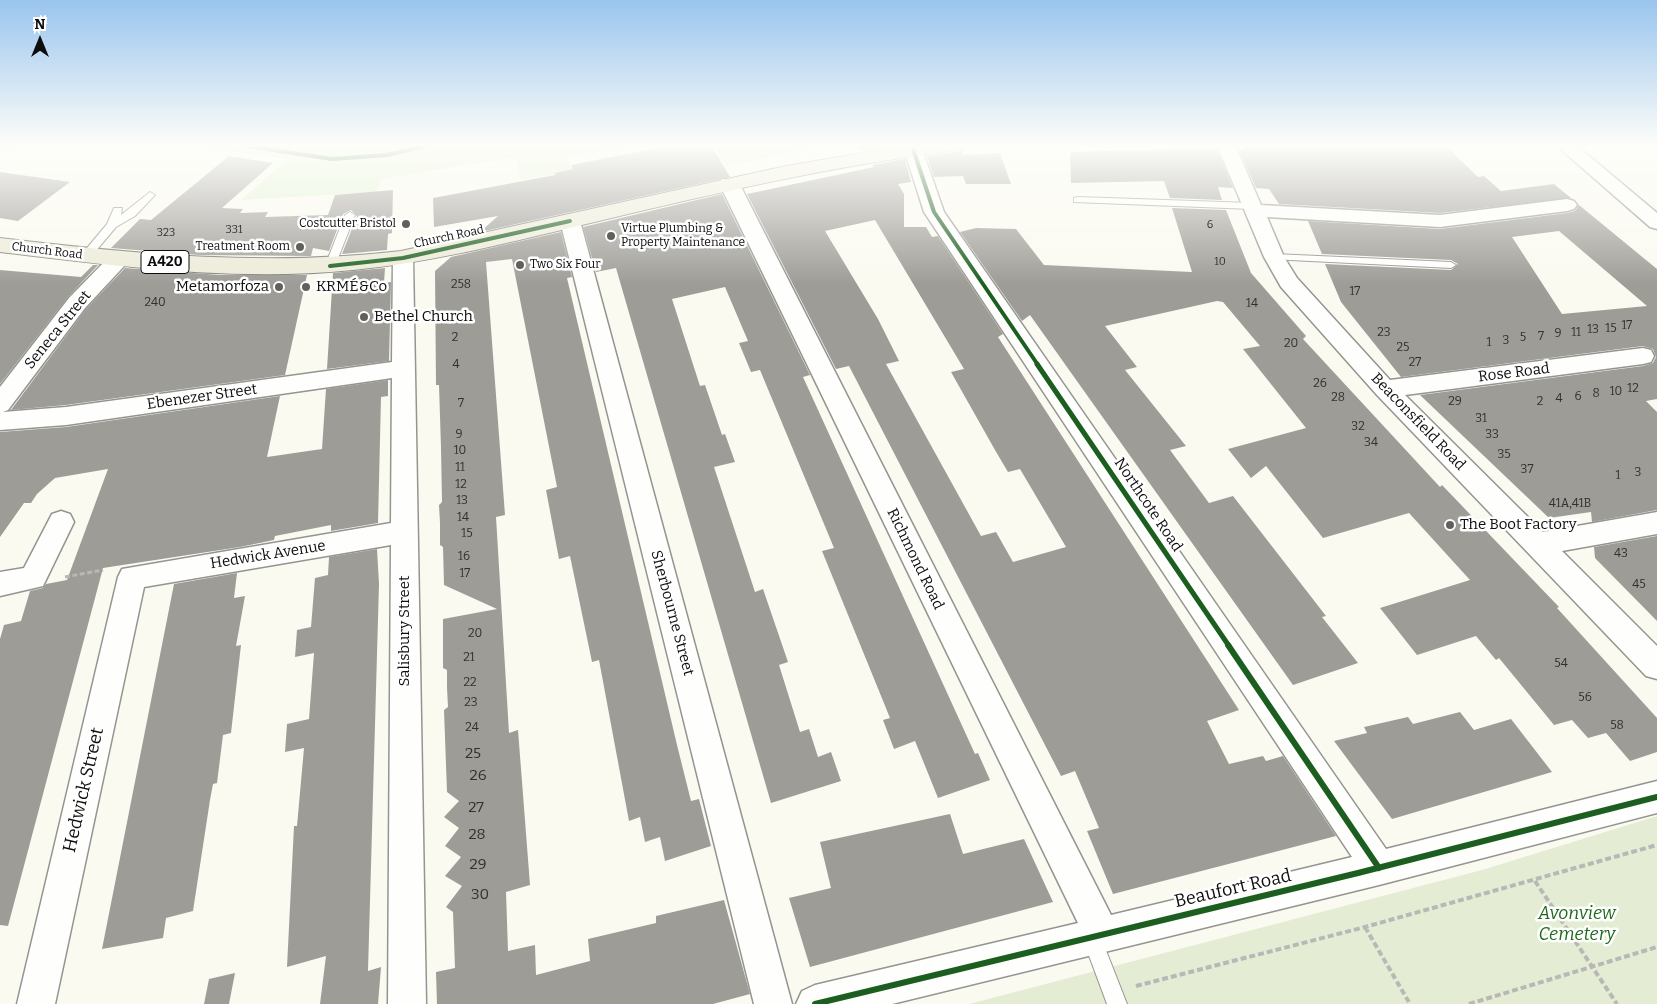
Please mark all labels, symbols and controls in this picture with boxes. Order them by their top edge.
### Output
north arrow [15,15,65,65]
text: N [35,16,45,33]
place label: Costcutter Bristol [299,217,396,231]
marker: Costcutter Bristol [400,218,412,230]
house number: 6 [1207,218,1213,232]
place label: Virtue Plumbing & Property Maintenance [621,222,745,250]
house number: 331 [226,223,242,237]
street label: Church Road [413,223,485,251]
house number: 323 [157,226,175,240]
marker: Virtue Plumbing & Property Maintenance [605,230,617,242]
street label: Church Road [11,240,83,262]
place label: Treatment Room [196,240,290,254]
marker: Treatment Room [294,241,306,253]
road number: A420 [141,250,189,274]
house number: 10 [1214,255,1226,269]
place label: Two Six Four [530,258,601,272]
marker: Two Six Four [514,259,526,271]
place label: Metamorfoza [176,278,269,296]
place label: KRMÉ&Co [316,278,387,296]
house number: 258 [451,278,471,292]
marker: Metamorfoza [273,281,285,293]
marker: KRMÉ&Co [300,281,312,293]
house number: 17 [1350,285,1360,299]
street label: Seneca Street [21,287,95,373]
house number: 240 [144,296,166,310]
house number: 14 [1246,297,1258,311]
place label: Bethel Church [374,308,473,326]
marker: Bethel Church [358,311,370,323]
house number: 17 [1622,319,1632,333]
house number: 15 [1605,322,1617,336]
house number: 13 [1587,323,1599,337]
house number: 23 [1377,326,1391,340]
house number: 11 [1571,326,1581,340]
house number: 9 [1554,327,1562,341]
house number: 7 [1538,330,1544,344]
house number: 2 [452,331,458,345]
house number: 5 [1520,331,1526,345]
house number: 3 [1503,334,1509,348]
house number: 1 [1487,336,1491,350]
house number: 20 [1284,337,1298,351]
house number: 25 [1397,341,1409,355]
house number: 27 [1409,356,1421,370]
house number: 4 [452,358,460,372]
street label: Rose Road [1477,360,1551,386]
street label: Beaconsfield Road [1367,370,1469,474]
house number: 26 [1313,377,1327,391]
street label: Ebenezer Street [146,380,258,414]
house number: 12 [1627,382,1639,396]
house number: 10 [1610,385,1622,399]
house number: 8 [1592,387,1600,401]
house number: 6 [1574,390,1582,404]
house number: 28 [1331,391,1345,405]
house number: 4 [1555,392,1563,406]
house number: 29 [1448,395,1462,409]
house number: 2 [1537,395,1543,409]
house number: 7 [458,397,464,411]
house number: 31 [1475,412,1487,426]
house number: 32 [1351,420,1365,434]
house number: 9 [455,428,463,442]
house number: 33 [1485,428,1499,442]
house number: 34 [1364,436,1378,450]
house number: 10 [454,444,466,458]
house number: 35 [1497,448,1511,462]
street label: Northcote Road [1110,455,1186,555]
house number: 11 [455,461,465,475]
house number: 37 [1521,463,1533,477]
house number: 3 [1635,466,1641,480]
house number: 1 [1616,469,1620,483]
house number: 12 [455,478,467,492]
house number: 13 [456,494,468,508]
house number: 41A,41B [1549,497,1591,511]
street label: Richmond Road [883,505,947,613]
house number: 14 [457,511,469,525]
place label: The Boot Factory [1460,516,1577,534]
marker: The Boot Factory [1444,519,1456,531]
house number: 15 [461,527,473,541]
street label: Hedwick Avenue [209,537,327,573]
house number: 43 [1614,547,1628,561]
street label: Sherbourne Street [647,548,697,678]
house number: 16 [458,550,470,564]
house number: 17 [460,567,470,581]
street label: Salisbury Street [396,576,414,686]
house number: 45 [1632,578,1646,592]
house number: 20 [468,627,482,641]
house number: 21 [463,651,475,665]
house number: 54 [1554,657,1568,671]
house number: 22 [463,676,477,690]
house number: 56 [1578,691,1592,705]
house number: 23 [464,696,478,710]
house number: 58 [1610,719,1624,733]
house number: 24 [465,721,479,735]
street label: Hedwick Street [59,726,109,854]
house number: 25 [465,745,481,763]
house number: 26 [470,767,486,785]
house number: 27 [468,799,484,817]
house number: 28 [468,826,486,844]
house number: 29 [470,856,486,874]
street label: Beaufort Road [1173,865,1293,913]
house number: 30 [471,886,489,904]
park label: Avonview Cemetery [1538,903,1616,946]

